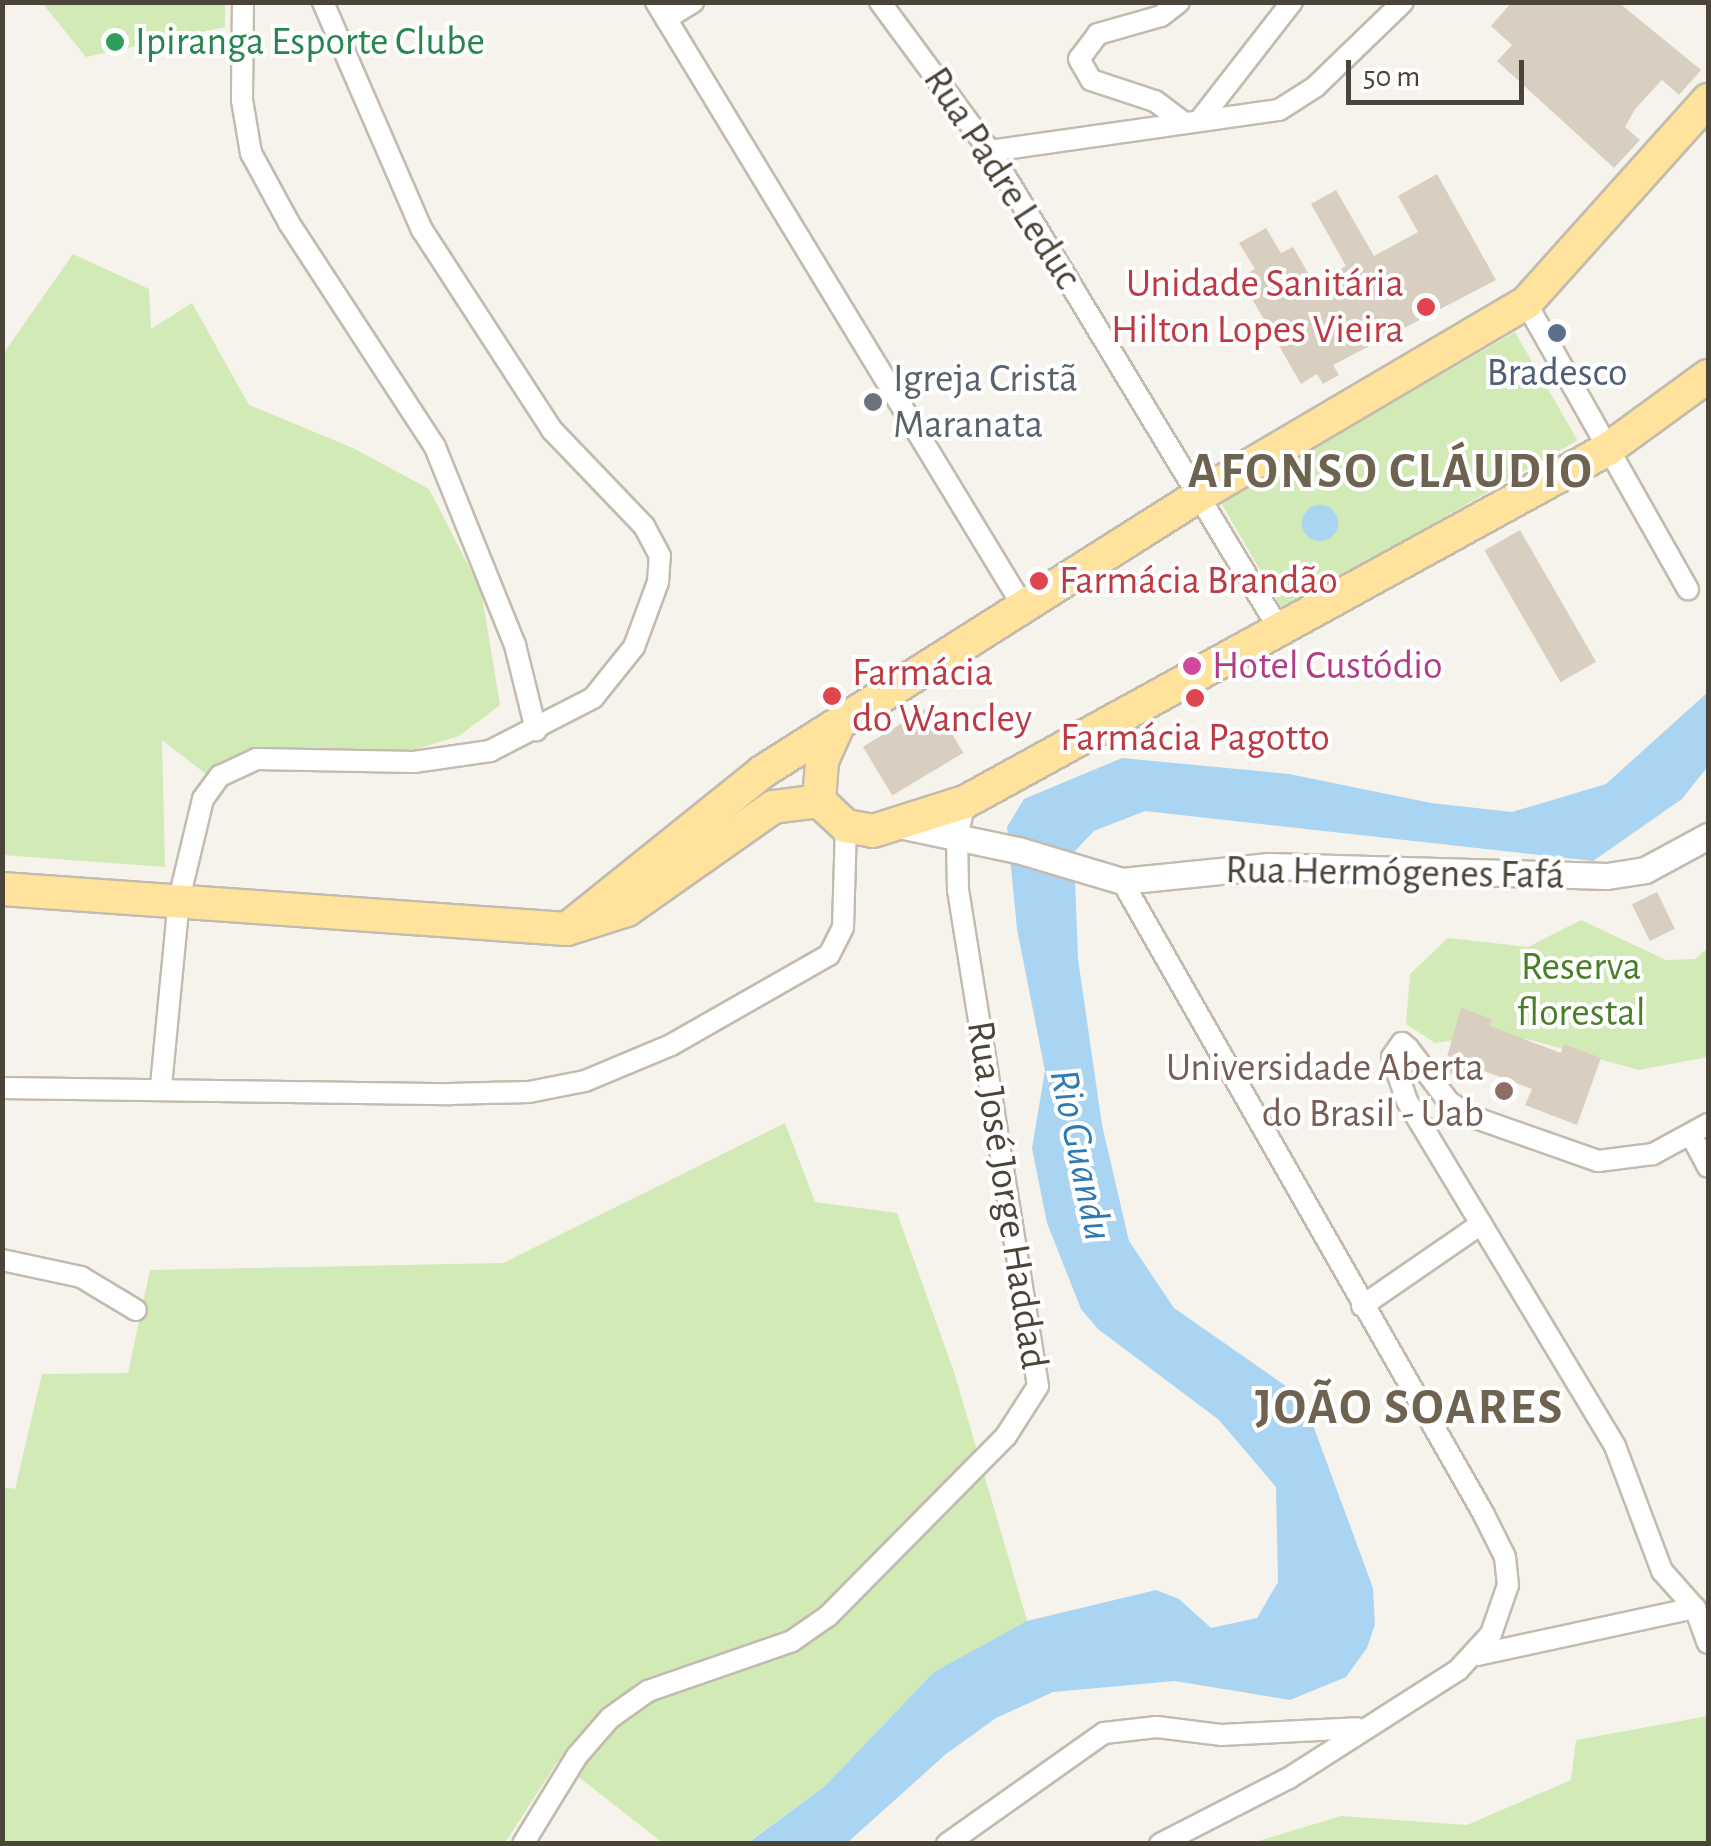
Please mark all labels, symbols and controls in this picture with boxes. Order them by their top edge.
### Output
place label: Ipiranga Esporte Clube [135,18,485,66]
marker: Ipiranga Esporte Clube [104,31,126,53]
scale bar [1351,40,1528,102]
street label: Rua Padre Leduc [913,58,1091,298]
text: 50 m [1363,62,1420,92]
place label: Unidade Sanitária Hilton Lopes Vieira [1111,260,1404,354]
marker: Unidade Sanitária Hilton Lopes Vieira [1413,294,1439,320]
marker: Bradesco [1546,322,1568,344]
place label: Bradesco [1486,349,1628,397]
place label: Igreja Cristã Maranata [893,355,1078,449]
marker: Igreja Cristã Maranata [862,391,884,413]
district label: AFONSO CLÁUDIO [1188,443,1594,503]
place label: Farmácia Brandão [1059,557,1338,605]
marker: Farmácia Brandão [1028,570,1050,592]
place label: Hotel Custódio [1212,642,1443,690]
place label: Farmácia do Wancley [852,649,1032,743]
marker: Hotel Custódio [1181,655,1203,677]
marker: Farmácia do Wancley [821,685,843,707]
marker: Farmácia Pagotto [1184,687,1206,709]
place label: Farmácia Pagotto [1060,714,1330,762]
street label: Rua Hermógenes Fafá [1225,846,1565,900]
park label: Reserva florestal [1516,943,1646,1037]
street label: Rua José Jorge Haddad [956,1017,1058,1373]
place label: Universidade Aberta do Brasil - Uab [1166,1044,1484,1138]
water label: Rio Guandu [1038,1065,1124,1245]
marker: Universidade Aberta do Brasil - Uab [1493,1080,1515,1102]
district label: JOÃO SOARES [1255,1379,1565,1439]

